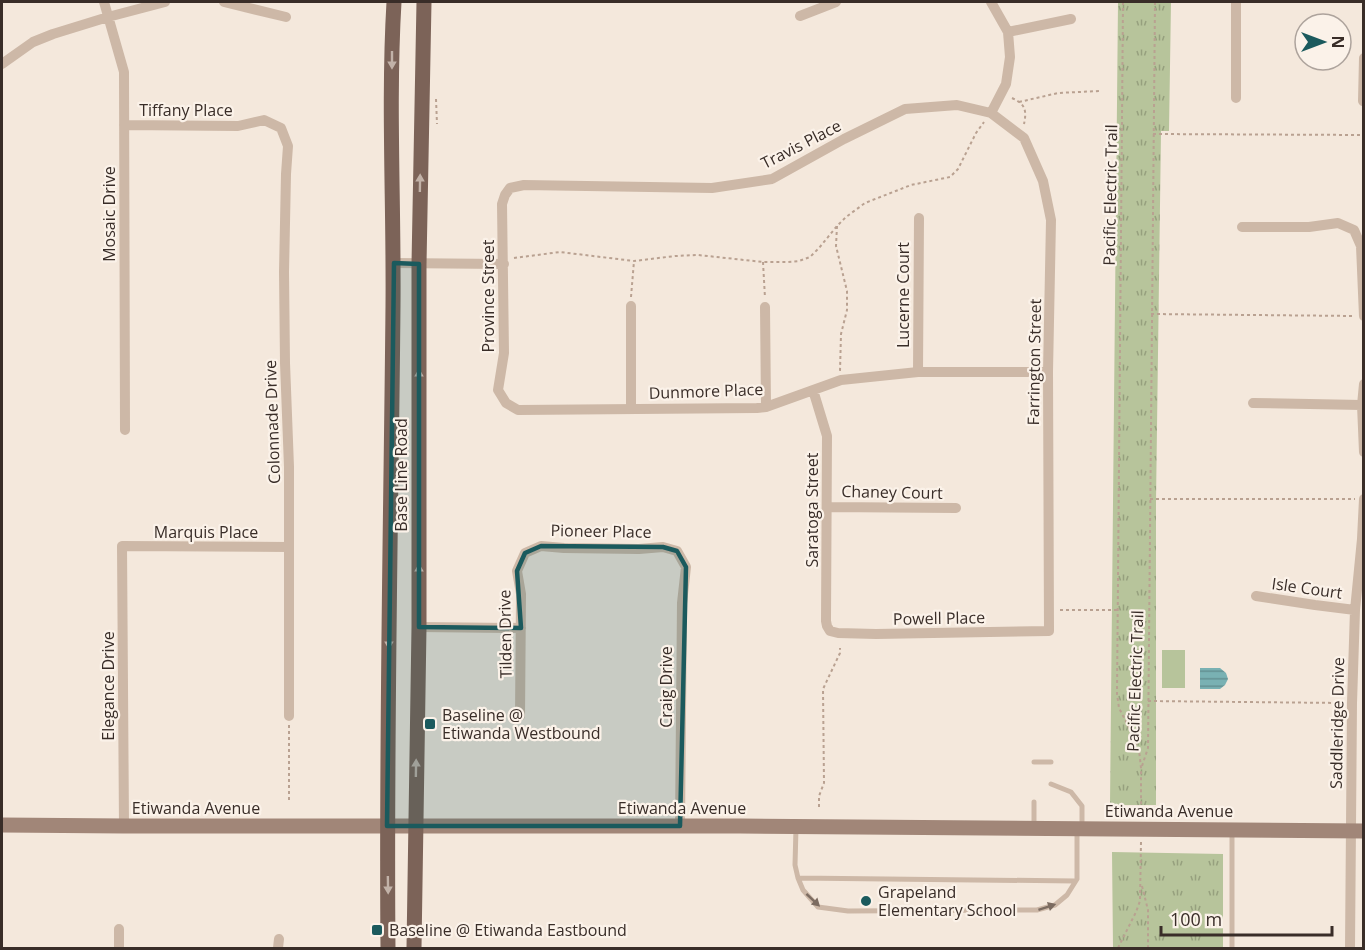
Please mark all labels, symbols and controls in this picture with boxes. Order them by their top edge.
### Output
north arrow [1293,12,1353,72]
text: N [1327,35,1349,49]
one-way arrow [387,50,397,69]
street label: Tiffany Place [139,99,233,121]
street label: Travis Place [757,114,845,174]
street label: Pacific Electric Trail [1098,124,1122,266]
street label: Mosaic Drive [98,166,120,262]
one-way arrow [415,173,425,192]
street label: Province Street [477,239,499,353]
street label: Lucerne Court [892,242,914,348]
street label: Farrington Street [1022,298,1046,426]
street label: Colonnade Drive [259,360,285,484]
one-way arrow [414,368,424,387]
street label: Dunmore Place [648,378,764,404]
street label: Base Line Road [390,418,412,532]
street label: Saratoga Street [801,452,823,567]
street label: Chaney Court [841,480,943,504]
street label: Pioneer Place [550,519,652,543]
street label: Marquis Place [154,521,258,543]
one-way arrow [414,563,424,582]
street label: Isle Court [1270,572,1344,604]
street label: Tilden Drive [493,589,517,679]
street label: Powell Place [893,606,985,630]
street label: Pacific Electric Trail [1122,610,1148,752]
street label: Elegance Drive [97,631,119,741]
one-way arrow [385,631,394,650]
street label: Craig Drive [655,646,677,728]
street label: Saddleridge Drive [1325,657,1349,789]
place label: Baseline @ Etiwanda Westbound [442,704,600,744]
marker: Baseline @ Etiwanda Westbound [423,717,437,731]
one-way arrow [412,758,421,777]
street label: Etiwanda Avenue [132,797,260,819]
street label: Etiwanda Avenue [618,797,746,819]
street label: Etiwanda Avenue [1105,800,1233,822]
one-way arrow [383,875,392,894]
place label: Grapeland Elementary School [878,881,1016,921]
one-way arrow [806,894,821,907]
marker: Grapeland Elementary School [859,894,873,908]
scale bar [1161,899,1332,937]
one-way arrow [1038,902,1056,911]
text: 100 m [1170,907,1222,931]
place label: Baseline @ Etiwanda Eastbound [389,919,627,941]
marker: Baseline @ Etiwanda Eastbound [370,923,384,937]

